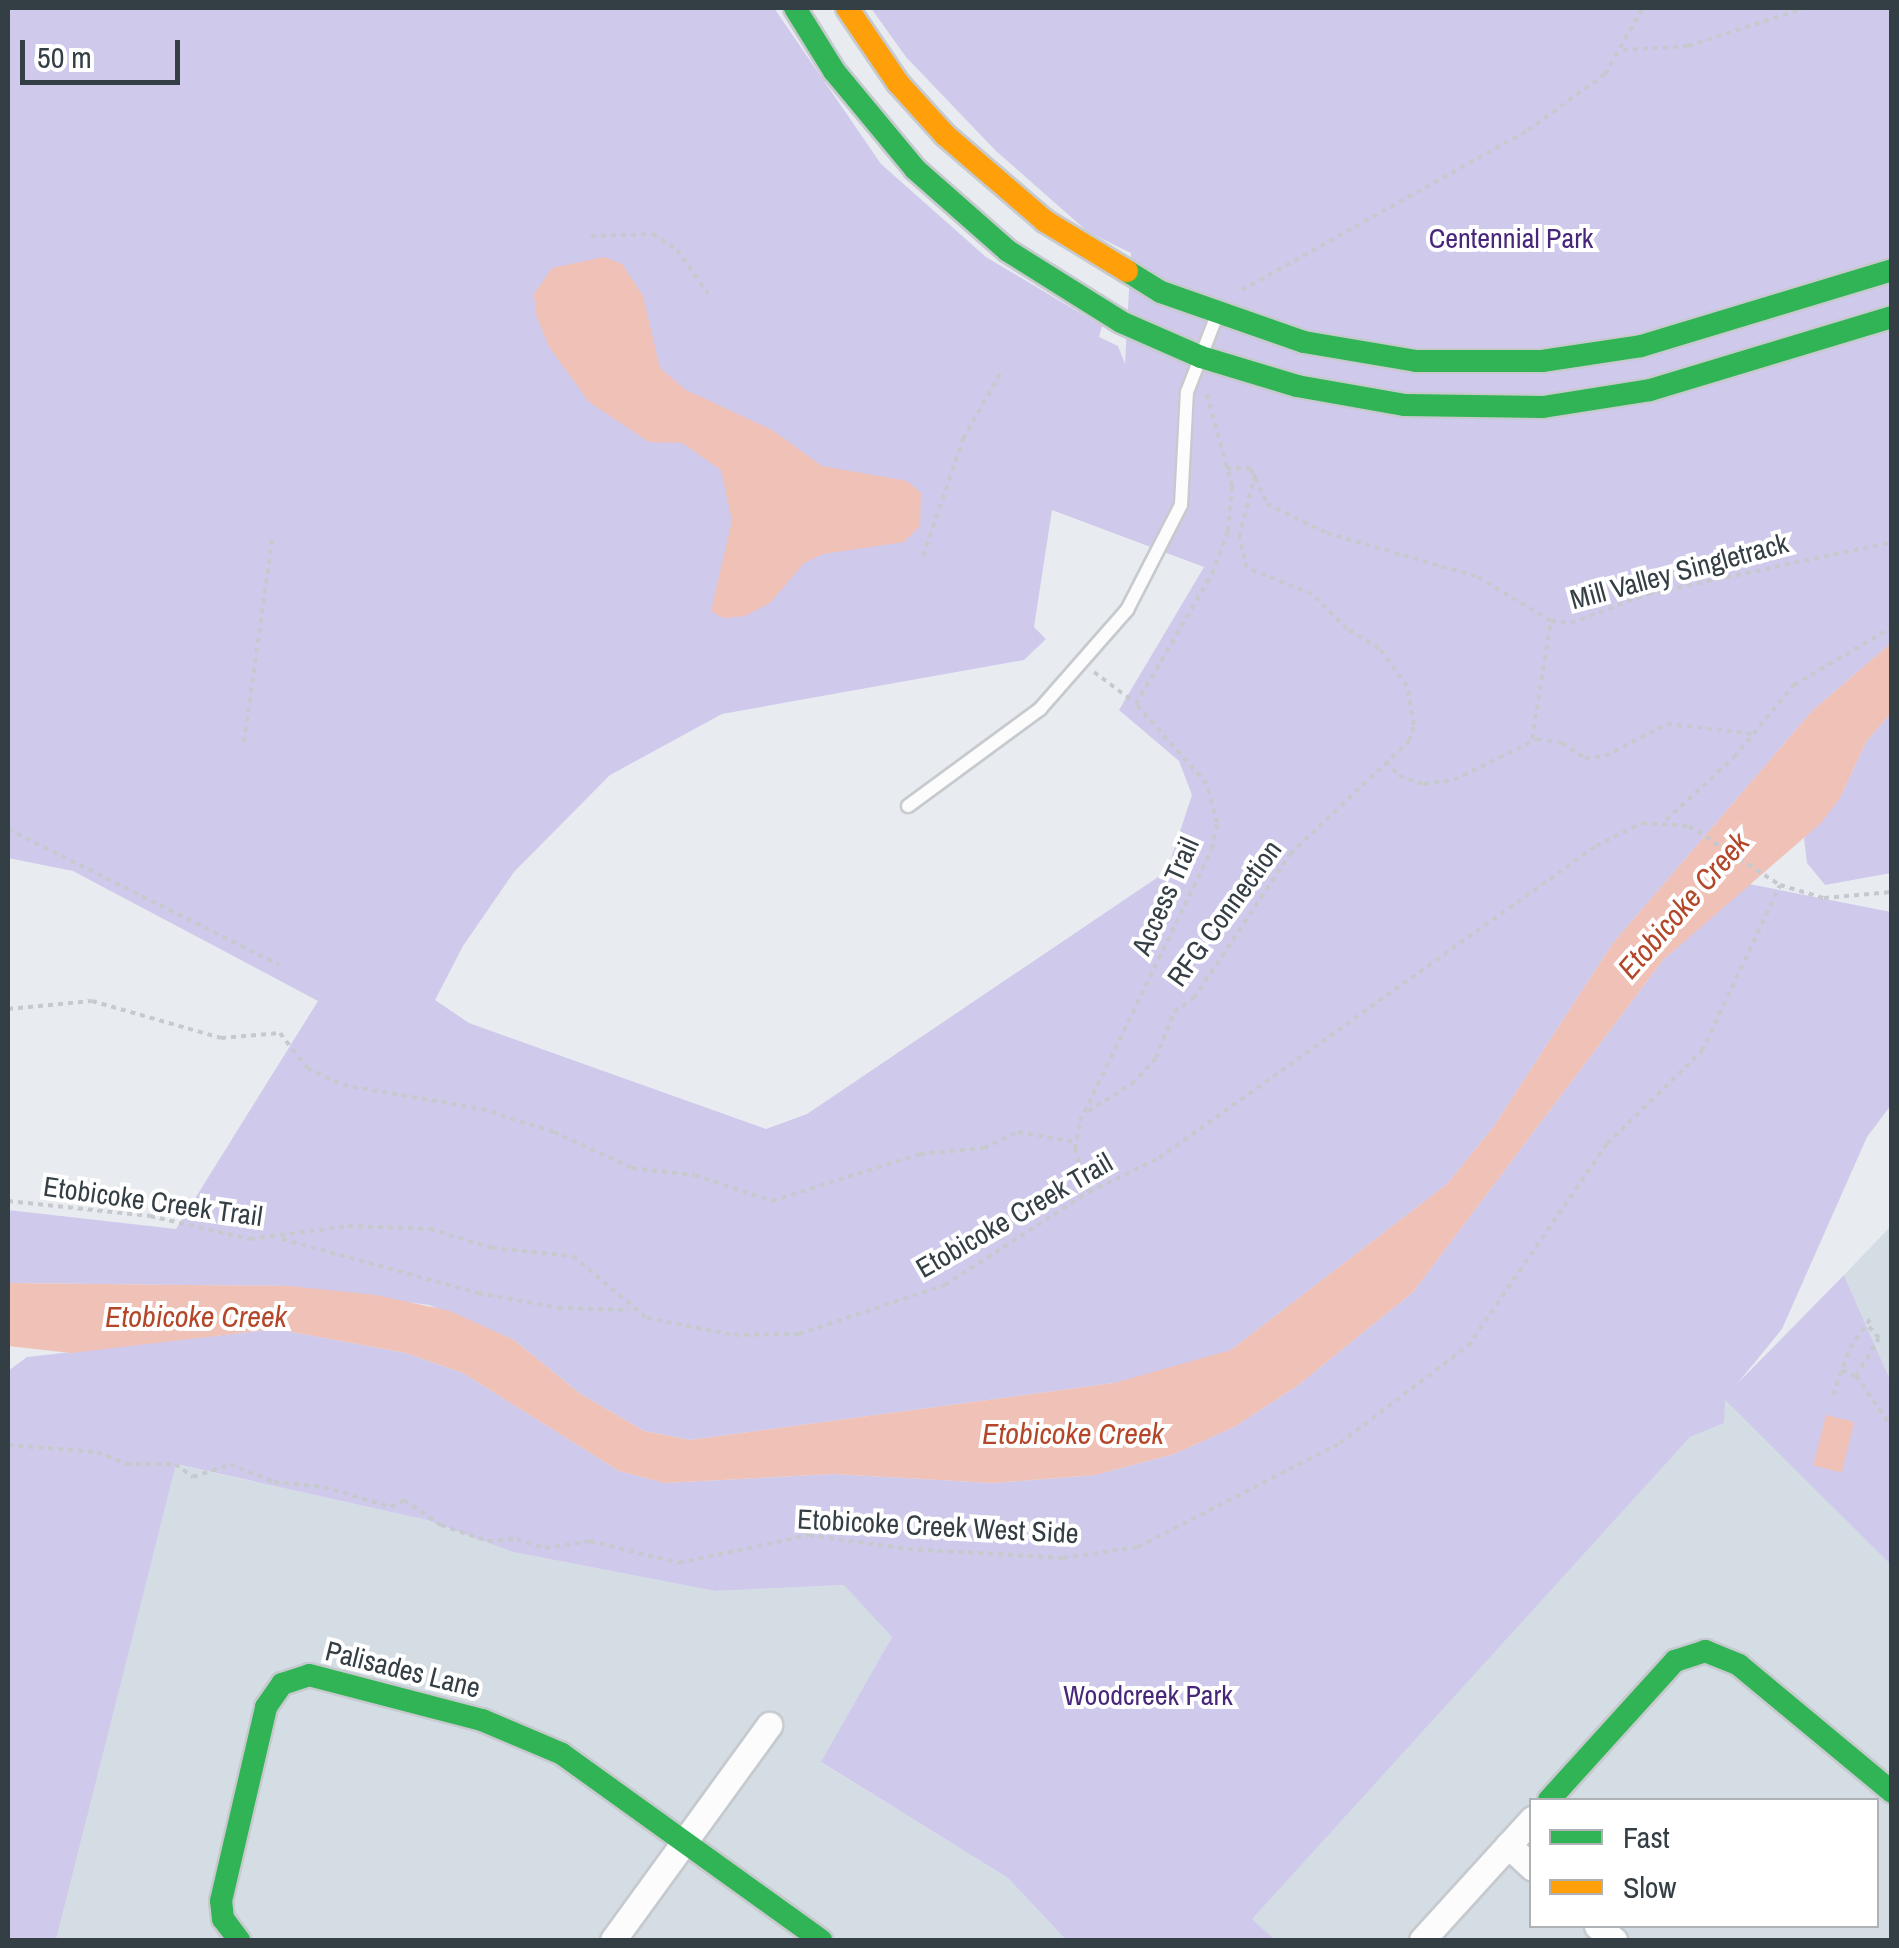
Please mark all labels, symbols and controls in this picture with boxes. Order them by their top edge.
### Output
scale bar [25,20,185,82]
text: 50 m [37,37,92,77]
park label: Centennial Park [1429,221,1593,255]
street label: Mill Valley Singletrack [1566,526,1792,616]
water label: Etobicoke Creek [1610,825,1756,985]
street label: Access Trail [1124,832,1206,960]
street label: RFG Connection [1160,833,1288,993]
street label: Etobicoke Creek Trail [910,1145,1118,1285]
street label: Etobicoke Creek Trail [41,1169,265,1233]
water label: Etobicoke Creek [105,1298,287,1334]
water label: Etobicoke Creek [982,1415,1164,1451]
street label: Etobicoke Creek West Side [796,1502,1080,1550]
street label: Palisades Lane [322,1634,484,1704]
park label: Woodcreek Park [1063,1678,1233,1712]
legend [1529,1798,1879,1928]
text: Fast [1623,1817,1670,1857]
text: Slow [1623,1867,1676,1907]

